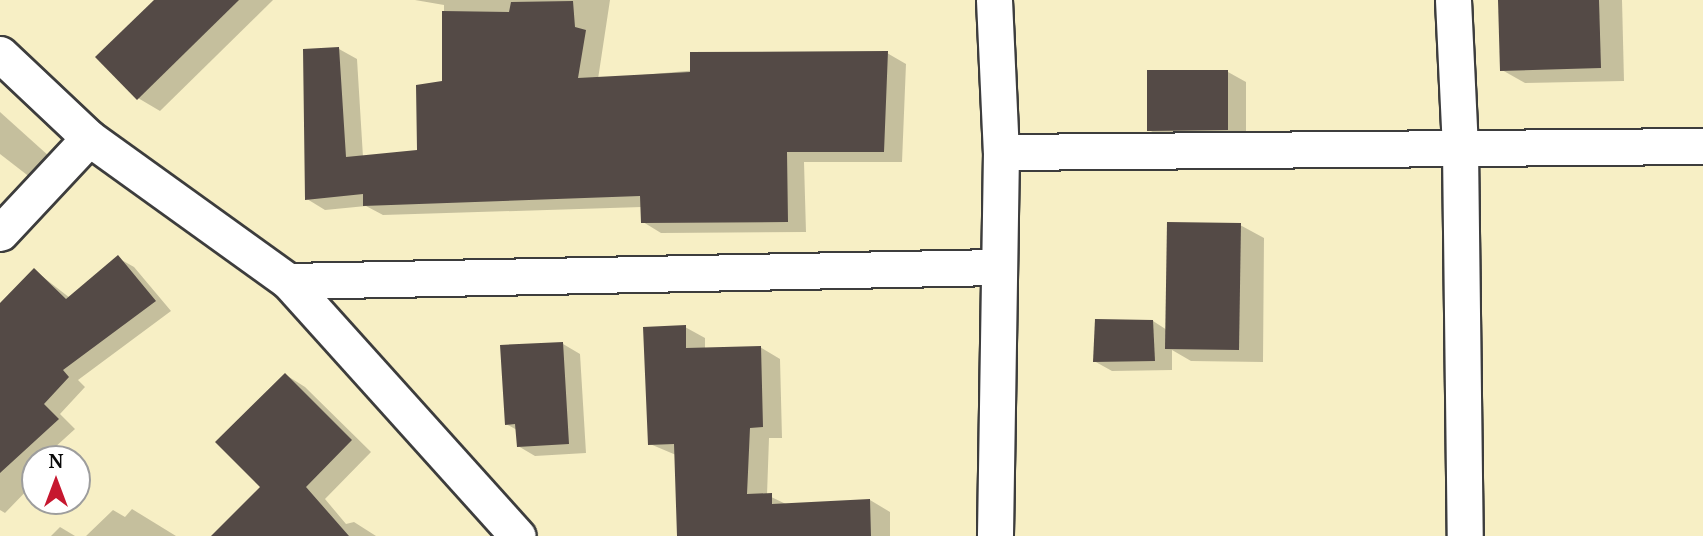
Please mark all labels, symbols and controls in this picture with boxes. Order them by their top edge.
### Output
north arrow [21,445,91,515]
text: N [49,448,63,474]

